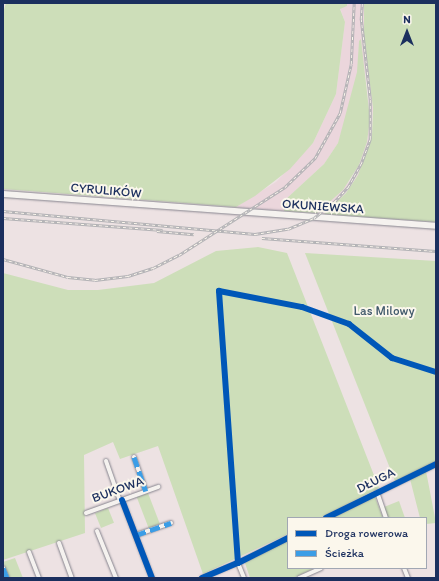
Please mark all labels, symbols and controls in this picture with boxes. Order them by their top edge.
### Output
north arrow [387,12,427,52]
text: N [403,13,411,26]
street label: CYRULIKÓW [70,180,142,202]
street label: OKUNIEWSKA [282,196,364,218]
park label: Las Milowy [354,303,414,319]
street label: DŁUGA [354,465,398,497]
street label: BUKOWA [90,473,146,507]
legend [287,517,427,569]
text: Droga rowerowa [325,526,408,540]
text: Ścieżka [325,546,364,560]

